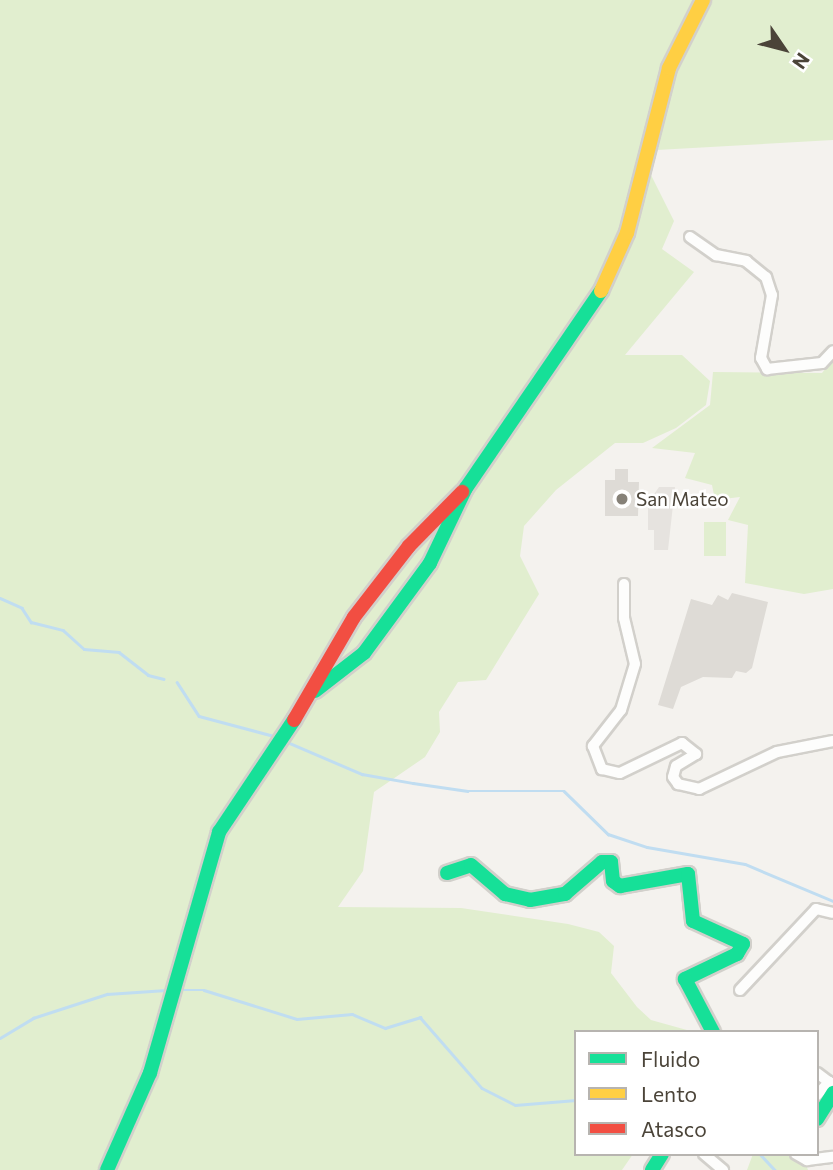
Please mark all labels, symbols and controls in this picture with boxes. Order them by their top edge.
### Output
north arrow [749,14,819,84]
text: N [788,49,815,74]
place label: San Mateo [636,488,729,510]
marker: San Mateo [614,491,630,507]
legend [574,1030,819,1156]
text: Fluido [641,1046,700,1071]
text: Lento [641,1081,697,1106]
text: Atasco [641,1116,707,1141]

